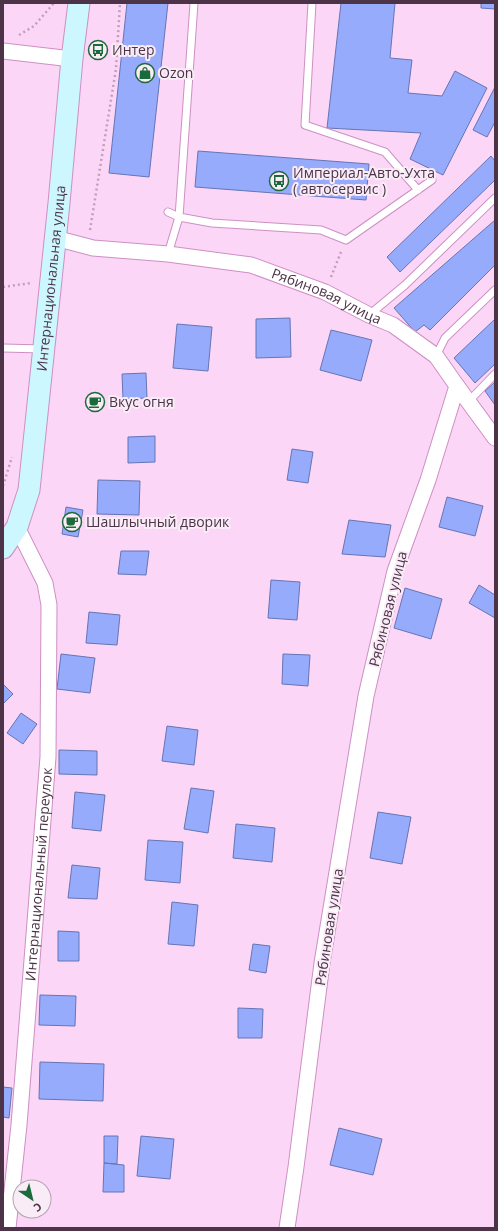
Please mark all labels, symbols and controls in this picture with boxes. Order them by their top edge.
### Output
bus stop icon: Интер [87,39,109,61]
place label: Интер [112,40,155,59]
shop icon: Ozon [134,62,156,84]
place label: Ozon [159,63,193,82]
place label: Империал-Авто-Ухта ( автосервис ) [293,163,435,198]
bus stop icon: Империал-Авто-Ухта ( автосервис ) [268,170,290,192]
street label: Интернациональная улица [31,185,70,372]
street label: Рябиновая улица [269,263,384,328]
cafe icon: Вкус огня [84,391,106,413]
place label: Вкус огня [109,392,174,411]
cafe icon: Шашлычный дворик [61,511,83,533]
place label: Шашлычный дворик [86,512,230,531]
street label: Рябиновая улица [364,549,411,669]
street label: Интернациональный переулок [20,766,56,982]
street label: Рябиновая улица [310,867,347,987]
north arrow [12,1179,52,1219]
text: С [31,1199,45,1216]

